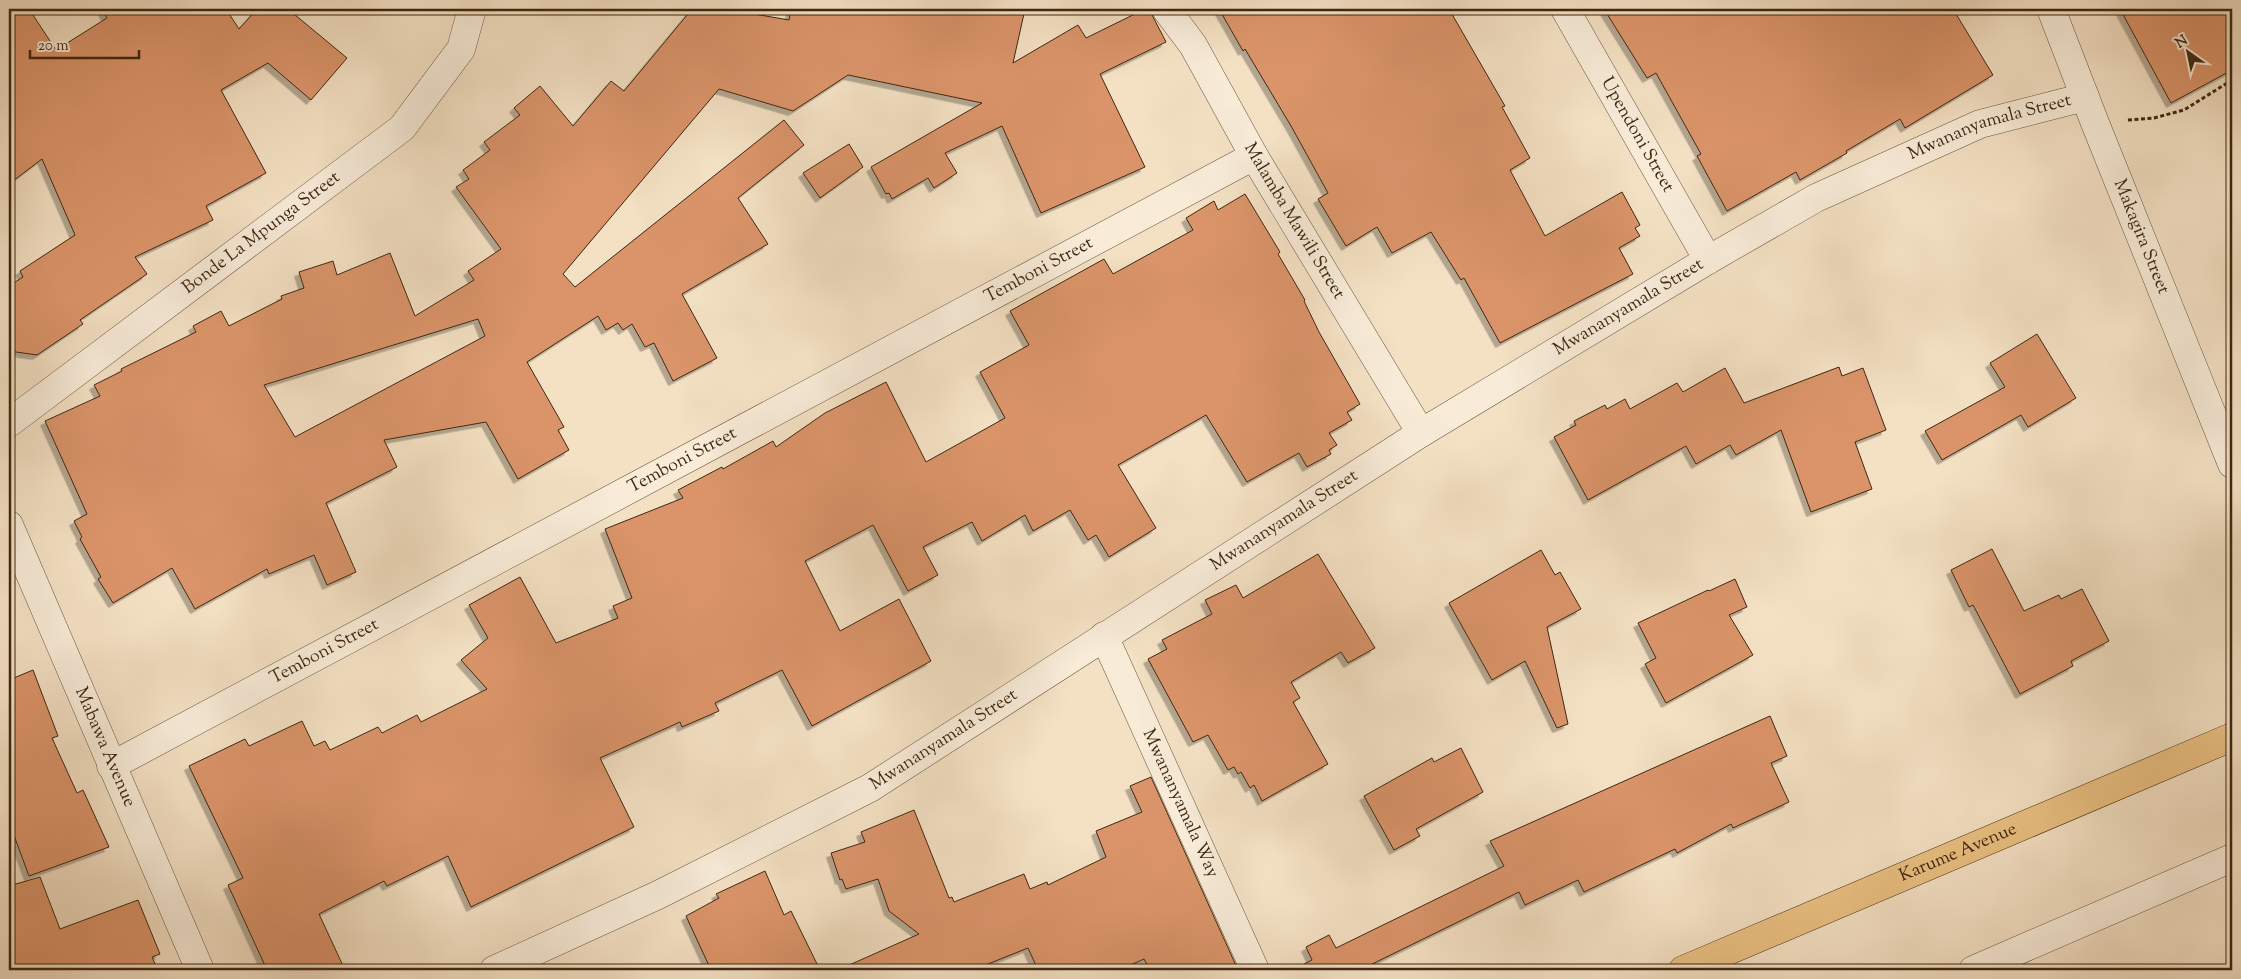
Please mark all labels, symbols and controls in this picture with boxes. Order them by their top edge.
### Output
scale bar [30,28,139,60]
north arrow [2164,28,2214,78]
text: N [2172,31,2192,54]
text: 20 m [38,36,69,57]
street label: Upendoni Street [1593,72,1680,198]
street label: Mwananyamala Street [1904,88,2074,168]
street label: Malamba Mawili Street [1236,138,1351,305]
street label: Bonde La Mpunga Street [177,165,346,301]
street label: Makagira Street [2106,176,2176,298]
street label: Temboni Street [980,231,1098,310]
street label: Mwananyamala Street [1549,252,1709,363]
street label: Temboni Street [624,421,742,501]
street label: Mwananyamala Street [1206,464,1364,578]
street label: Temboni Street [265,612,384,692]
street label: Mabawa Avenue [67,683,142,811]
street label: Mwananyamala Street [865,683,1023,798]
street label: Mwananyamala Way [1135,725,1225,882]
street label: Karume Avenue [1895,817,2021,890]

